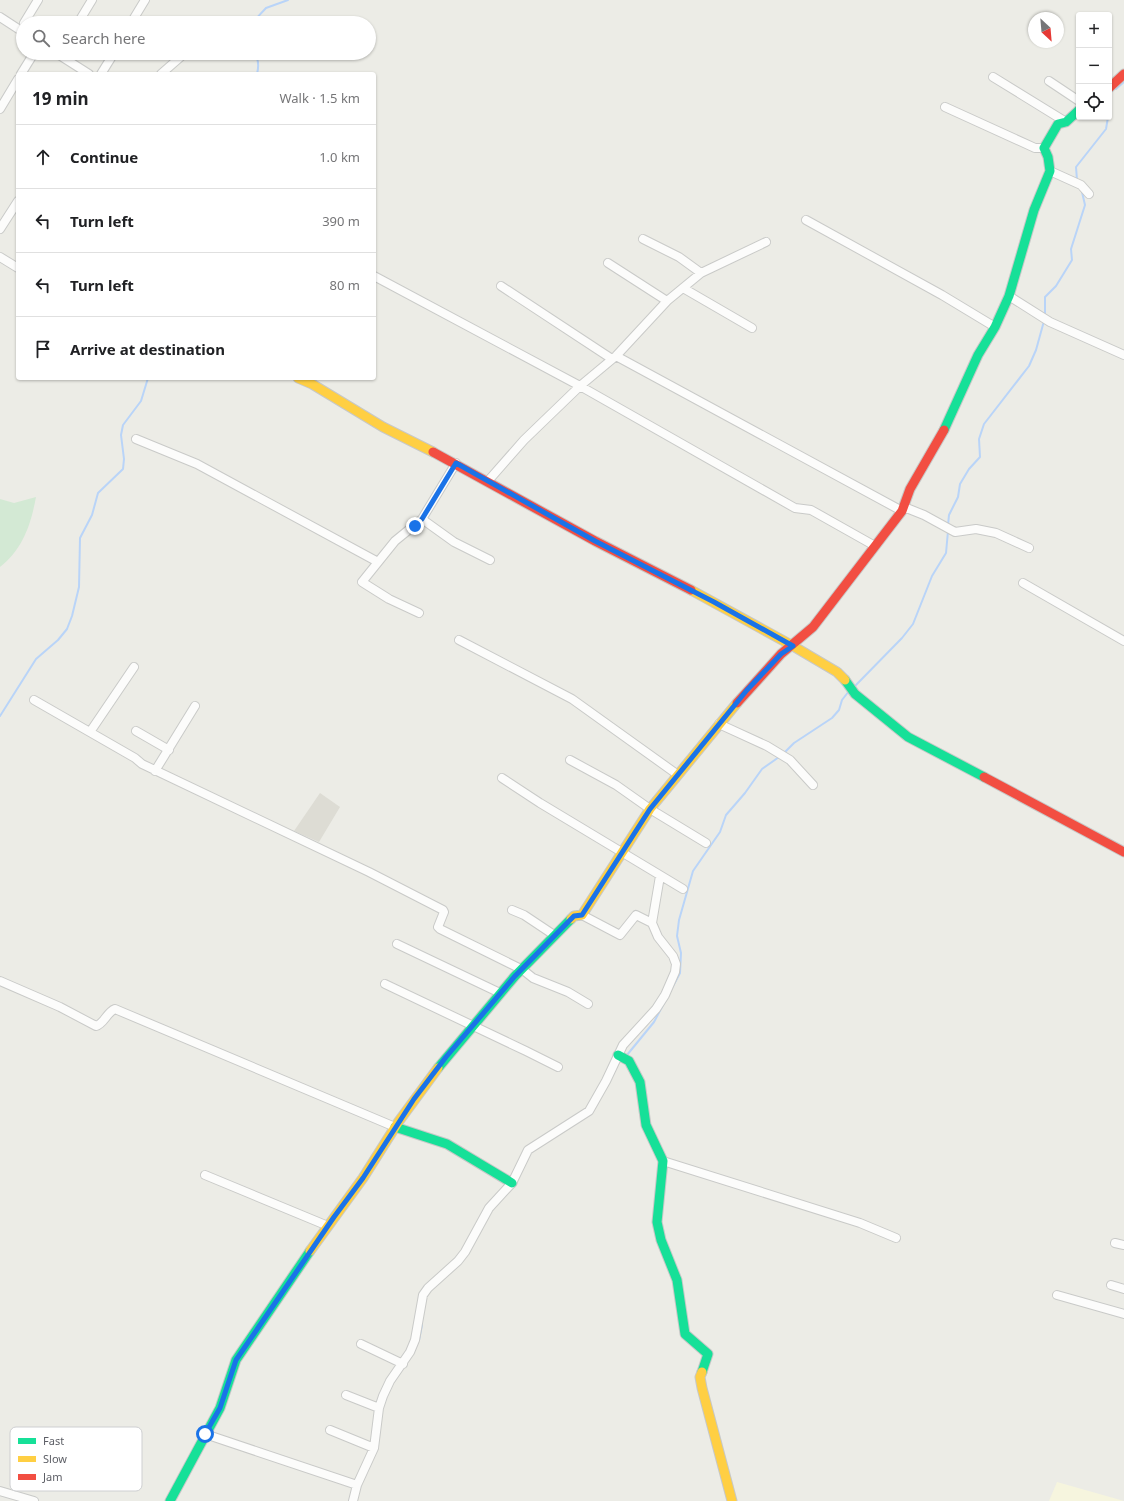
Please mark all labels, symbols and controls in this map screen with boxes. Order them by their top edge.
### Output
north arrow [1028,12,1064,48]
map controls [1076,12,1112,120]
button: + [1076,12,1112,48]
search box [16,16,376,60]
icon: search [30,27,52,49]
text: Search here [62,28,145,48]
button: − [1076,48,1112,84]
button: locate [1076,84,1112,120]
text: 19 min [32,87,89,110]
text: Walk · 1.5 km [280,89,360,107]
icon: ahead [32,146,54,168]
text: Continue [70,147,138,167]
text: 1.0 km [319,148,360,166]
icon: left [32,210,54,232]
text: Turn left [70,211,134,231]
text: 390 m [322,212,360,230]
icon: left [32,274,54,296]
text: Turn left [70,275,134,295]
text: 80 m [330,276,360,294]
icon: arrive [32,338,54,360]
text: Arrive at destination [70,339,225,359]
route end [406,517,424,535]
route start [196,1425,214,1443]
legend [10,1427,142,1491]
text: Fast [43,1433,64,1448]
text: Slow [43,1451,67,1466]
text: Jam [42,1469,62,1484]

